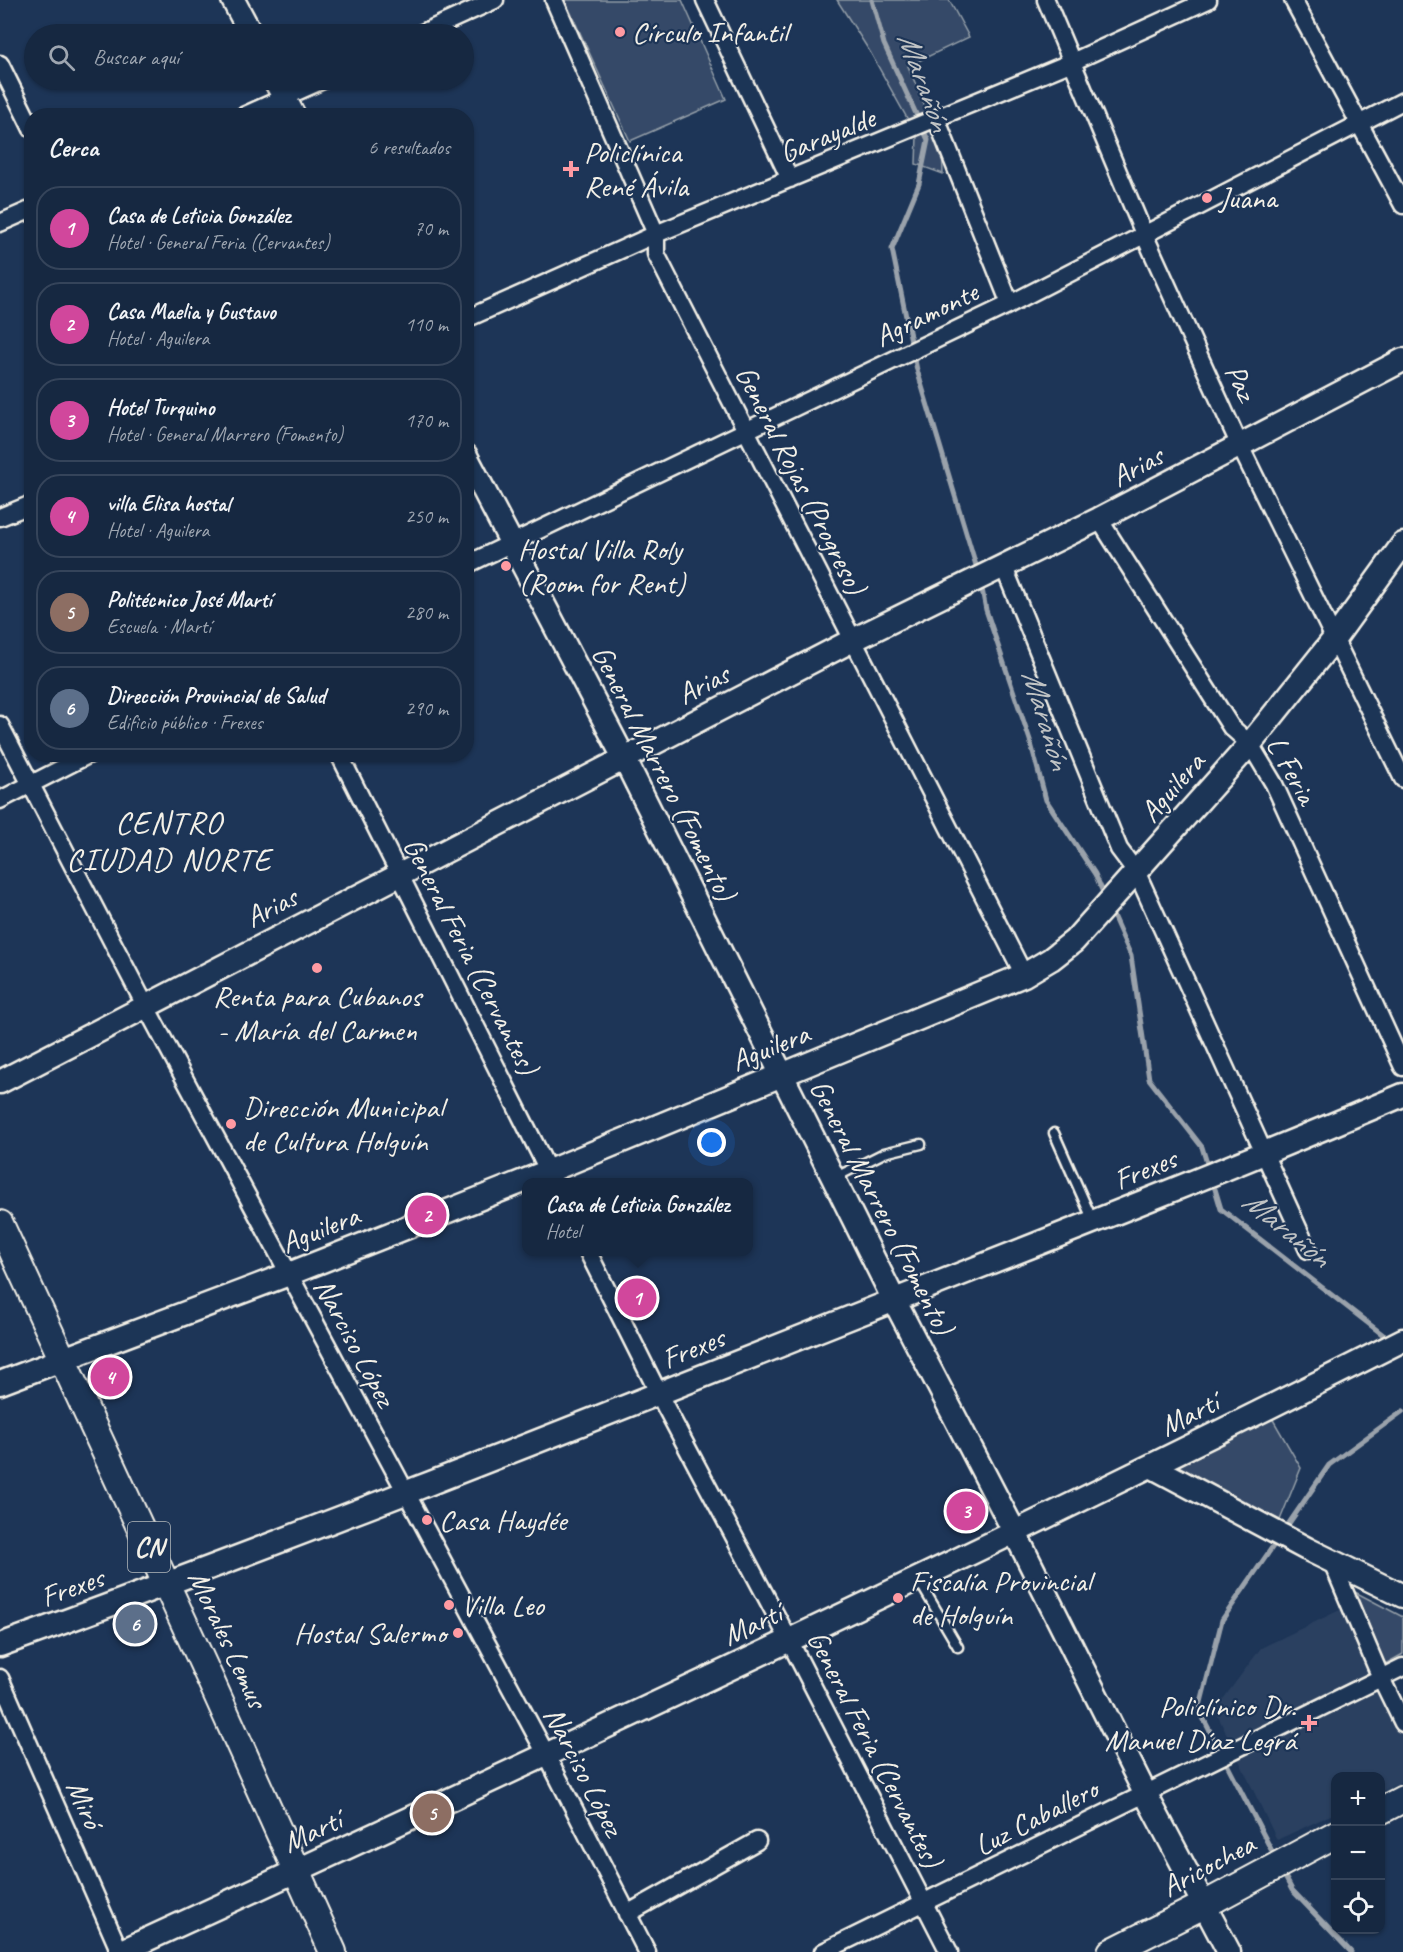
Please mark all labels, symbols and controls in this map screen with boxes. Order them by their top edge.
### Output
place label: Círculo Infantil [632,13,793,51]
search box [24,24,474,90]
marker: Círculo Infantil [613,25,627,39]
water label: Marañón [888,26,962,138]
icon: search [45,41,78,74]
text: Buscar aquí [93,43,179,71]
street label: Garayalde [774,98,882,171]
text: Cerca [48,131,98,164]
place label: Policlínica René Ávila [584,133,690,205]
text: 6 resultados [368,135,450,160]
marker: Policlínica René Ávila [562,160,580,178]
place label: Juana [1217,179,1279,217]
marker: Juana [1200,191,1214,205]
text: Casa de Leticia González [107,202,290,230]
text: 1 [65,216,74,241]
text: 70 m [414,216,448,241]
text: Hotel · General Feria (Cervantes) [107,230,330,255]
street label: Agramonte [868,272,986,355]
text: Casa Maelia y Gustavo [107,298,276,326]
text: 2 [65,312,74,337]
text: 110 m [405,312,448,337]
text: Hotel · Aguilera [107,326,209,351]
street label: Paz [1216,358,1267,409]
street label: General Rojas (Progreso) [727,359,876,603]
text: Hotel Turquino [107,394,214,422]
text: 3 [65,408,74,433]
text: 170 m [405,408,448,433]
text: Hotel · General Marrero (Fomento) [107,422,343,447]
street label: Arias [1104,435,1172,495]
text: villa Elisa hostal [107,490,230,518]
text: 4 [65,504,74,529]
text: 250 m [405,504,448,529]
text: Hotel · Aguilera [107,518,209,543]
place label: Hostal Villa Roly (Room for Rent) [518,530,687,602]
marker: Hostal Villa Roly (Room for Rent) [499,559,513,573]
text: Politécnico José Martí [107,586,272,614]
text: 5 [65,600,74,625]
text: 280 m [405,600,448,625]
text: Escuela · Martí [107,614,211,639]
street label: General Marrero (Fomento) [583,639,746,909]
street label: Arias [670,654,738,713]
water label: Marañón [1012,665,1082,776]
text: Dirección Provincial de Salud [107,682,325,710]
text: 6 [65,696,74,721]
text: 290 m [405,696,448,721]
text: Edificio público · Frexes [107,710,263,735]
street label: L Feria [1258,729,1327,813]
street label: Aguilera [1131,742,1214,830]
district label: CENTRO CIUDAD NORTE [66,802,274,880]
street label: General Feria (Cervantes) [395,831,548,1083]
street label: Arias [238,877,306,936]
marker: Renta para Cubanos - María del Carmen [310,961,324,975]
place label: Renta para Cubanos - María del Carmen [213,977,424,1049]
street label: Aguilera [725,1013,816,1080]
street label: General Marrero (Fomento) [801,1073,964,1343]
place label: Dirección Municipal de Cultura Holguín [243,1088,448,1160]
marker: Dirección Municipal de Cultura Holguín [224,1117,238,1131]
your location [697,1128,726,1157]
street label: Frexes [1108,1138,1184,1199]
popup [522,1178,753,1256]
water label: Marañón [1234,1181,1341,1278]
text: Casa de Leticia González [546,1191,729,1219]
pin: 2 [408,1192,446,1238]
street label: Aguilera [275,1195,366,1262]
text: Hotel [546,1219,581,1244]
street label: Narciso López [305,1271,406,1415]
pin: 1 [618,1276,656,1320]
street label: Frexes [656,1317,732,1378]
pin: 4 [90,1354,130,1400]
street label: Martí [1153,1380,1231,1445]
pin: 3 [946,1488,986,1534]
place label: Casa Haydée [439,1501,569,1539]
marker: Casa Haydée [420,1513,434,1527]
road number: CN [128,1522,170,1572]
street label: Frexes [35,1557,111,1616]
place label: Fiscalía Provincial de Holguín [910,1562,1096,1634]
street label: Morales Lemus [180,1564,278,1717]
place label: Villa Leo [461,1586,545,1624]
street label: Martí [716,1591,793,1654]
marker: Fiscalía Provincial de Holguín [891,1591,905,1605]
marker: Villa Leo [442,1598,456,1612]
pin: 6 [116,1602,154,1646]
place label: Hostal Salermo [294,1614,449,1652]
street label: General Feria (Cervantes) [799,1624,952,1876]
marker: Hostal Salermo [451,1626,465,1640]
place label: Policlínico Dr. Manuel Díaz Legrá [1105,1687,1299,1759]
street label: Narciso López [535,1700,634,1844]
marker: Policlínico Dr. Manuel Díaz Legrá [1300,1714,1318,1732]
street label: Luz Caballero [968,1768,1107,1864]
map controls [1331,1772,1385,1934]
button: + [1331,1772,1385,1826]
street label: Miró [58,1774,114,1838]
pin: 5 [412,1790,452,1836]
street label: Martí [276,1798,353,1861]
street label: Aricochea [1155,1824,1263,1905]
button: − [1331,1826,1385,1880]
button: locate [1331,1880,1385,1934]

